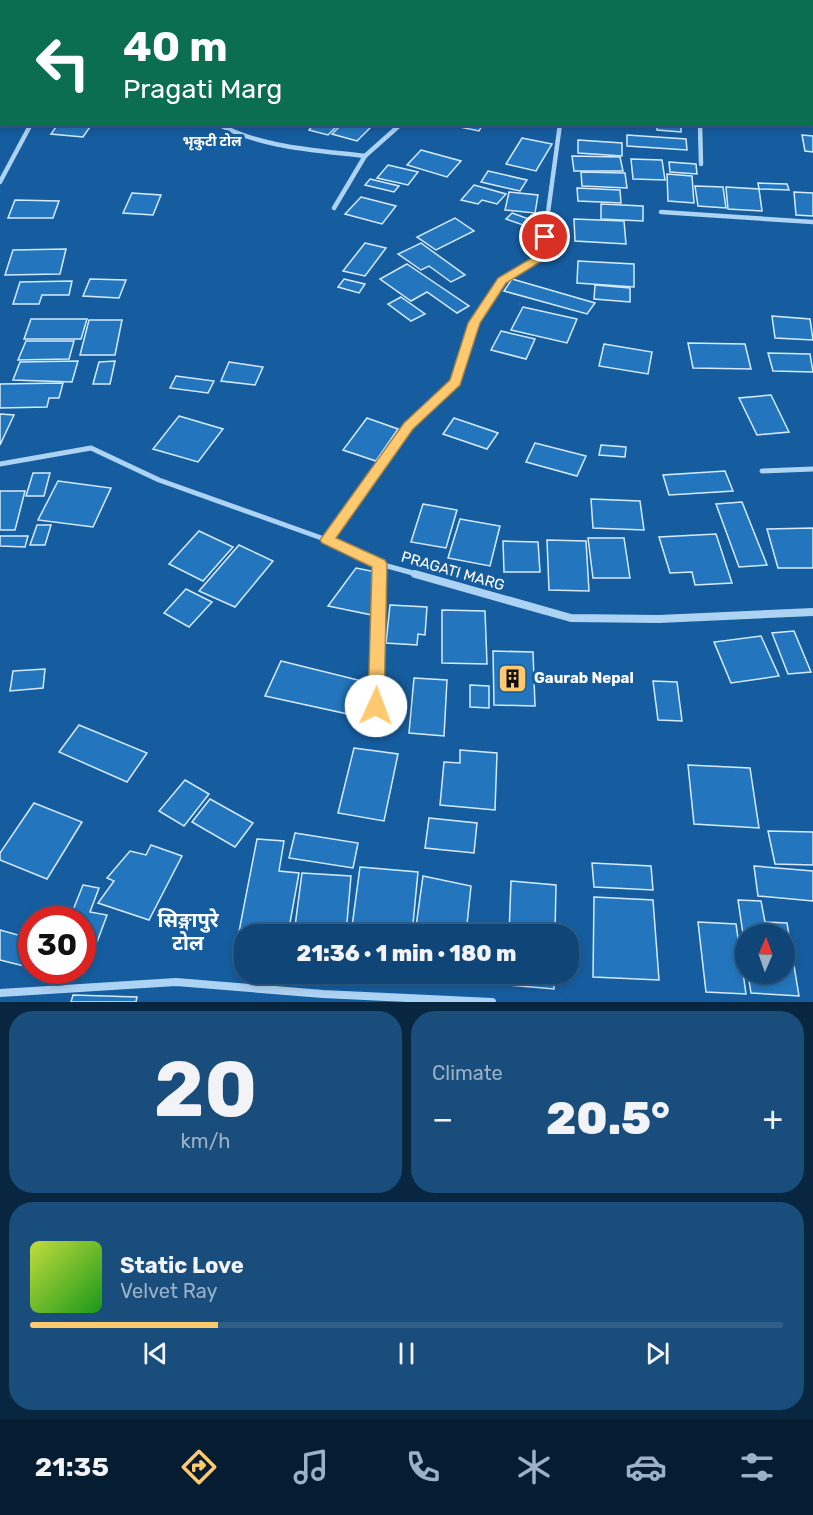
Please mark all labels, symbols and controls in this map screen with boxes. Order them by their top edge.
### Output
text: 40 m [123,22,228,72]
icon: left [24,24,102,102]
text: Pragati Marg [123,73,282,105]
district label: भृकुटी टोल [182,133,242,151]
pin [519,211,570,262]
icon: arrive [528,220,561,253]
street label: PRAGATI MARG [399,548,507,594]
building icon: Gaurab Nepal [497,662,529,694]
place label: Gaurab Nepal [534,669,634,687]
position arrow [344,674,408,738]
speed limit sign: 30 [18,906,96,984]
district label: सिङ्गापुरे टोल [157,908,220,955]
north arrow [735,924,795,984]
map controls [735,924,795,984]
text: 21:36 · 1 min · 180 m [297,940,516,967]
text: 20 [154,1043,257,1136]
text: Climate [432,1061,503,1085]
text: 20.5° [546,1092,670,1145]
text: − [432,1099,453,1138]
text: + [762,1099,783,1138]
text: km/h [181,1129,230,1153]
text: Static Love [120,1252,244,1279]
text: Velvet Ray [120,1279,218,1303]
icon: previous [139,1337,172,1370]
icon: pause [390,1337,423,1370]
icon: next [641,1337,674,1370]
icon: directions [178,1446,220,1488]
icon: music [290,1446,332,1488]
icon: phone [402,1446,444,1488]
icon: climate [513,1446,555,1488]
icon: car [625,1446,667,1488]
icon: filters [736,1446,778,1488]
text: 21:35 [35,1451,109,1483]

